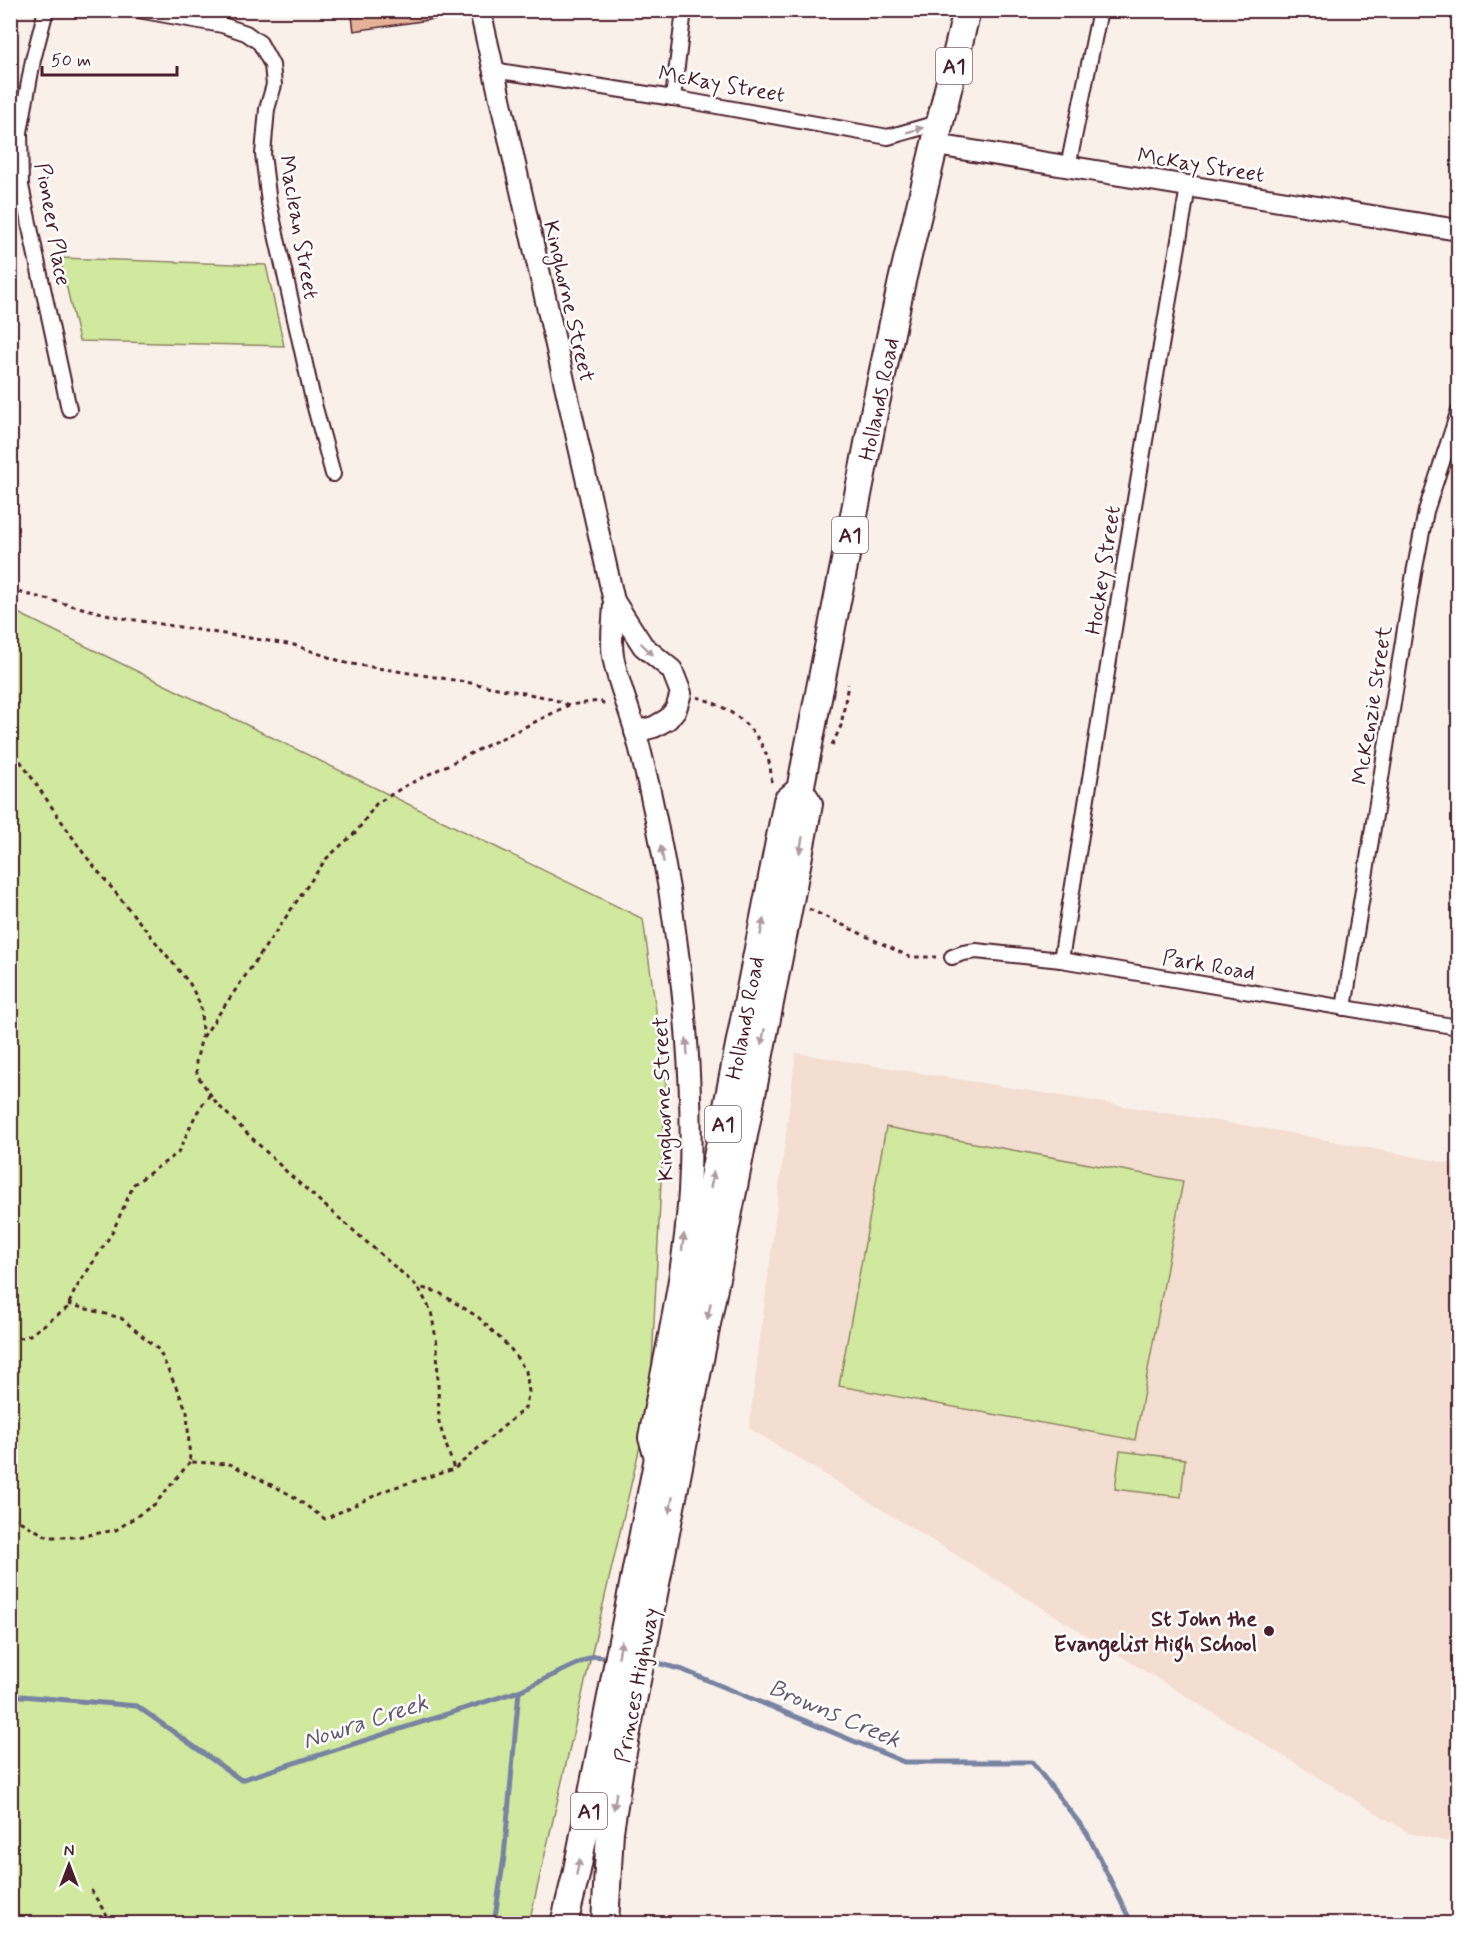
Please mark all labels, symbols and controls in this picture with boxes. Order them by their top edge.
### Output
scale bar [42,39,177,77]
road number: A1 [936,48,972,84]
text: 50 m [51,49,91,73]
street label: McKay Street [656,60,787,110]
one-way arrow [906,124,924,134]
street label: McKay Street [1135,142,1266,190]
street label: Maclean Street [272,153,324,301]
street label: Pioneer Place [27,161,77,288]
street label: Kinghorne Street [533,218,600,386]
street label: Hollands Road [853,335,907,463]
street label: Hockey Street [1080,504,1128,637]
road number: A1 [832,517,868,553]
street label: McKenzie Street [1347,624,1399,787]
one-way arrow [640,642,655,656]
one-way arrow [796,836,805,855]
one-way arrow [657,844,666,863]
one-way arrow [758,917,767,936]
street label: Park Road [1160,944,1257,988]
street label: Hollands Road [720,954,772,1082]
street label: Kinghorne Street [647,1016,684,1182]
one-way arrow [758,1027,767,1046]
one-way arrow [683,1038,692,1057]
road number: A1 [705,1106,741,1142]
one-way arrow [708,1170,717,1189]
one-way arrow [678,1232,688,1251]
one-way arrow [704,1301,713,1320]
one-way arrow [666,1496,675,1515]
street label: Princes Highway [609,1606,668,1765]
place label: St John the Evangelist High School [1053,1606,1257,1663]
marker: St John the Evangelist High School [1262,1624,1276,1638]
one-way arrow [616,1639,625,1658]
water label: Browns Creek [764,1673,905,1756]
water label: Nowra Creek [299,1688,432,1757]
one-way arrow [610,1791,619,1810]
road number: A1 [571,1793,607,1829]
north arrow [39,1835,99,1895]
text: N [64,1841,74,1862]
one-way arrow [574,1857,583,1876]

